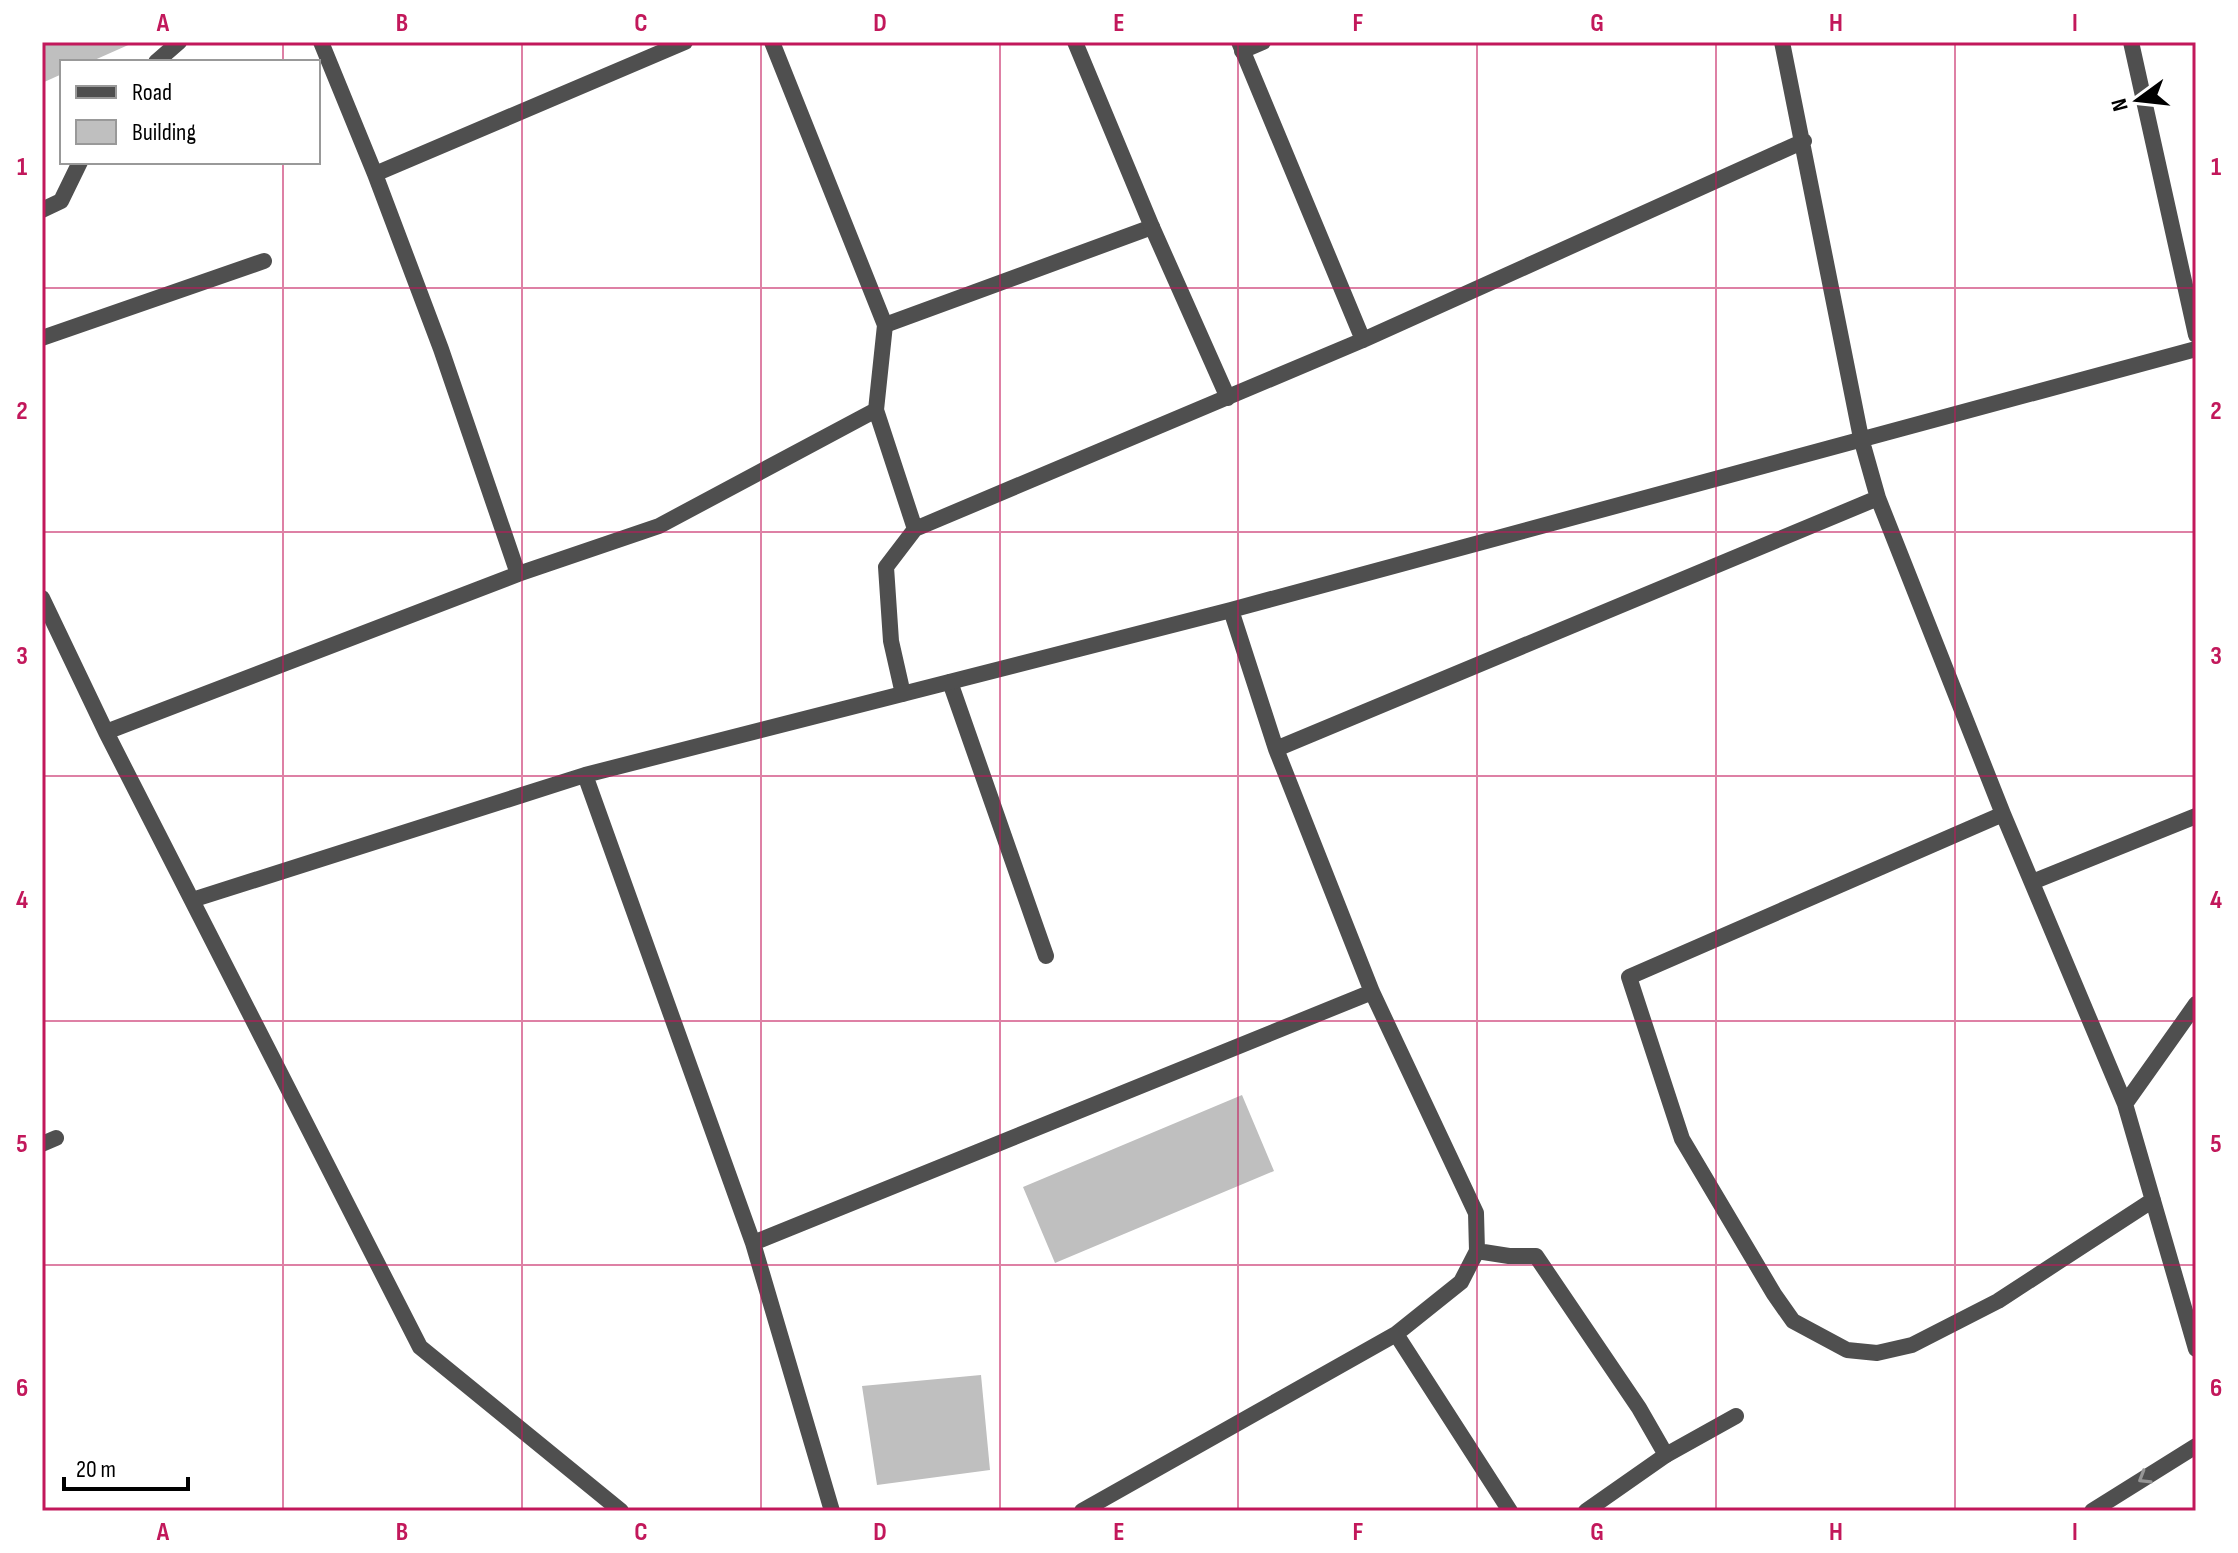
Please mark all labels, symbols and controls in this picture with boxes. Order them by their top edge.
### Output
text: A [156,8,170,39]
text: B [396,8,408,39]
text: C [634,8,648,39]
text: D [873,8,887,39]
text: E [1113,8,1125,39]
text: F [1353,8,1364,39]
text: G [1590,8,1604,39]
text: H [1829,8,1843,39]
text: I [2072,8,2078,39]
legend [60,60,320,164]
north arrow [2098,60,2178,140]
text: Road [132,78,172,107]
text: N [2106,96,2135,114]
text: Building [132,118,196,147]
text: 1 [17,152,27,183]
text: 1 [2211,152,2221,183]
text: 2 [16,396,28,427]
text: 2 [2210,396,2222,427]
text: 3 [16,641,28,672]
text: 3 [2210,641,2222,672]
text: 4 [16,885,28,916]
text: 4 [2210,885,2222,916]
text: 5 [16,1129,28,1160]
text: 5 [2210,1129,2222,1160]
text: 6 [16,1373,28,1404]
text: 6 [2210,1373,2222,1404]
scale bar [64,1441,188,1491]
text: 20 m [76,1455,116,1484]
one-way arrow [2138,1468,2153,1484]
text: A [156,1517,170,1548]
text: B [396,1517,408,1548]
text: C [634,1517,648,1548]
text: D [873,1517,887,1548]
text: E [1113,1517,1125,1548]
text: F [1353,1517,1364,1548]
text: G [1590,1517,1604,1548]
text: H [1829,1517,1843,1548]
text: I [2072,1517,2078,1548]

